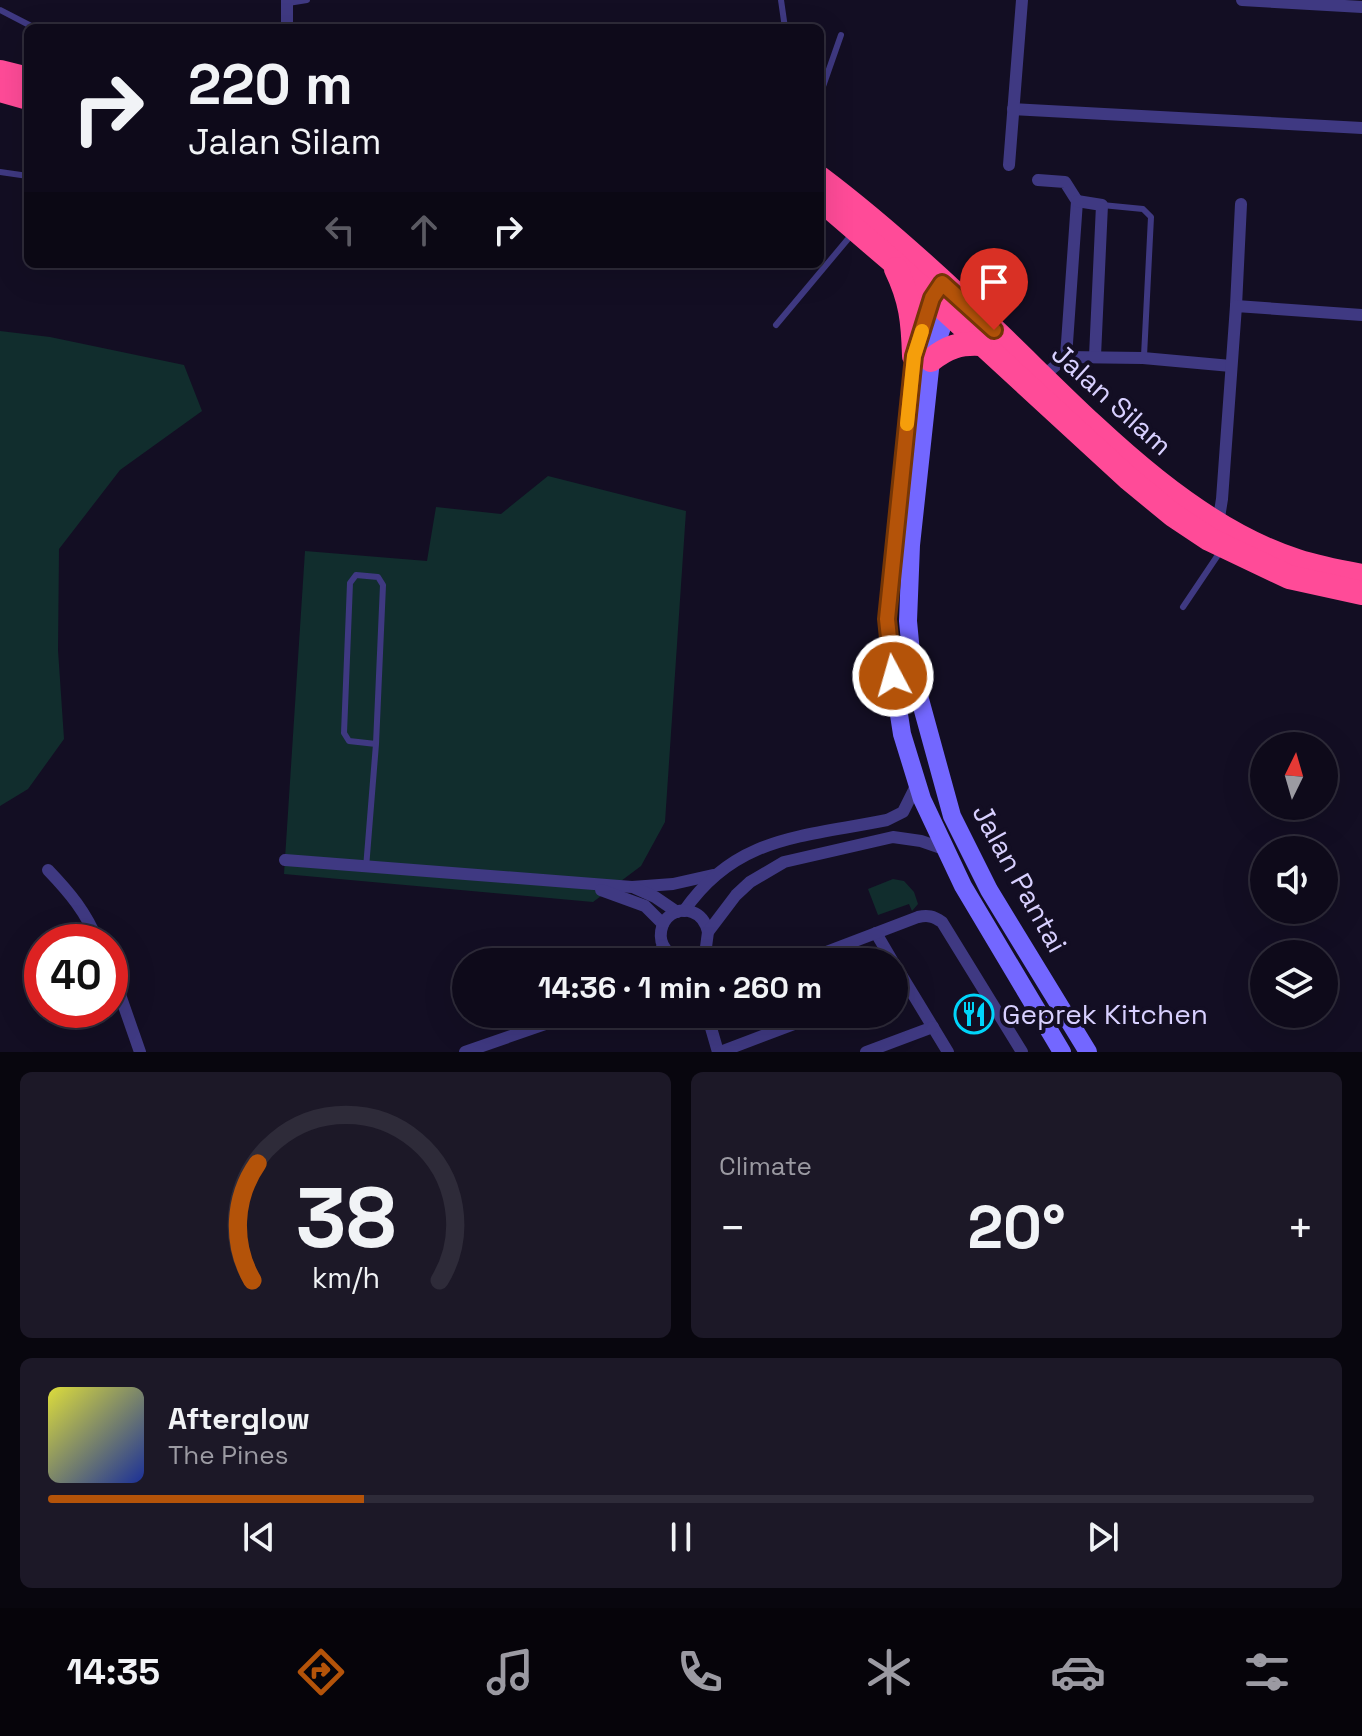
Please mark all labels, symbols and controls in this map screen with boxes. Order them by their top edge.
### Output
text: 220 m [188,49,353,120]
icon: right [56,56,160,160]
text: Jalan Silam [188,119,381,165]
icon: left [318,208,362,252]
icon: ahead [402,208,446,252]
icon: right [486,208,530,252]
pin [960,248,1028,330]
icon: arrive [972,260,1016,304]
street label: Jalan Silam [1044,335,1180,463]
position arrow [851,634,935,718]
north arrow [1250,732,1338,820]
map controls [1250,732,1338,1028]
street label: Jalan Pantai [964,797,1076,959]
button: sound [1250,836,1338,924]
speed limit sign: 40 [24,924,128,1028]
button: layers [1250,940,1338,1028]
text: 14:36 · 1 min · 260 m [538,968,822,1007]
restaurant icon: Geprek Kitchen [953,993,995,1035]
place label: Geprek Kitchen [1002,996,1208,1032]
text: Climate [719,1149,812,1183]
text: 38 [295,1165,396,1271]
text: 20° [967,1189,1066,1266]
text: − [719,1200,746,1256]
text: + [1287,1200,1314,1256]
text: km/h [311,1260,380,1296]
text: Afterglow [168,1399,310,1438]
text: The Pines [168,1438,288,1472]
icon: previous [237,1515,281,1559]
icon: pause [659,1515,703,1559]
icon: next [1081,1515,1125,1559]
icon: directions [293,1644,349,1700]
icon: music [482,1644,538,1700]
icon: phone [672,1644,728,1700]
icon: climate [861,1644,917,1700]
icon: car [1050,1644,1106,1700]
icon: filters [1239,1644,1295,1700]
text: 14:35 [67,1649,160,1695]

